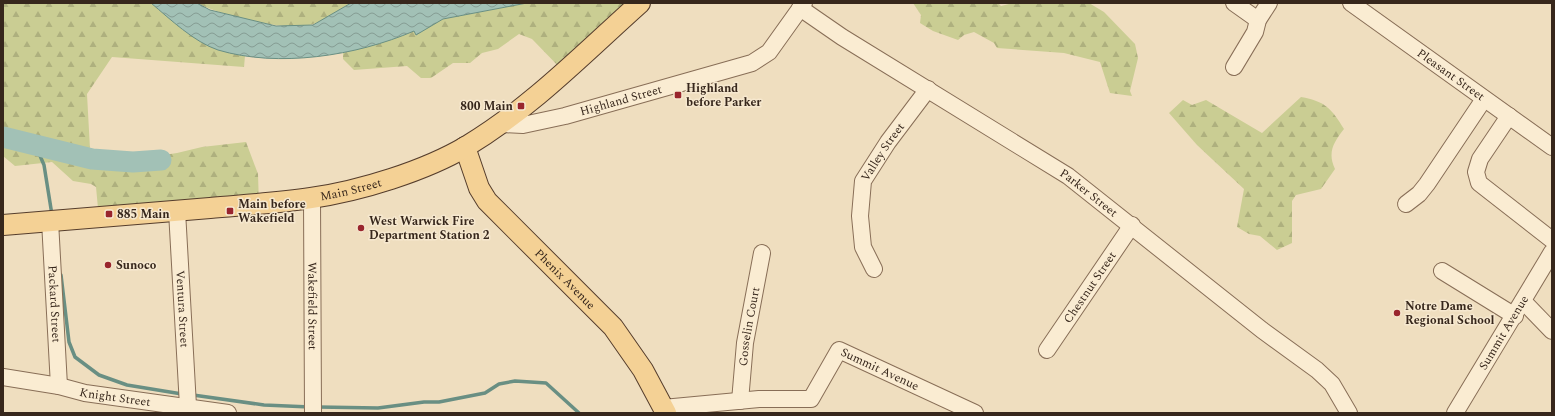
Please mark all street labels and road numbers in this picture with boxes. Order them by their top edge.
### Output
street label: Pleasant Street [1413,44,1489,106]
street label: Highland Street [578,80,664,121]
street label: Valley Street [856,118,909,185]
street label: Parker Street [1056,164,1122,222]
street label: Main Street [319,173,384,206]
street label: Phenix Avenue [530,244,600,314]
street label: Chestnut Street [1058,247,1121,327]
street label: Wakefield Street [303,262,322,350]
street label: Packard Street [43,265,66,343]
street label: Ventura Street [171,270,194,348]
street label: Gosselin Court [734,285,765,367]
street label: Summit Avenue [1474,291,1534,374]
street label: Summit Avenue [838,343,922,395]
street label: Knight Street [77,382,152,412]

